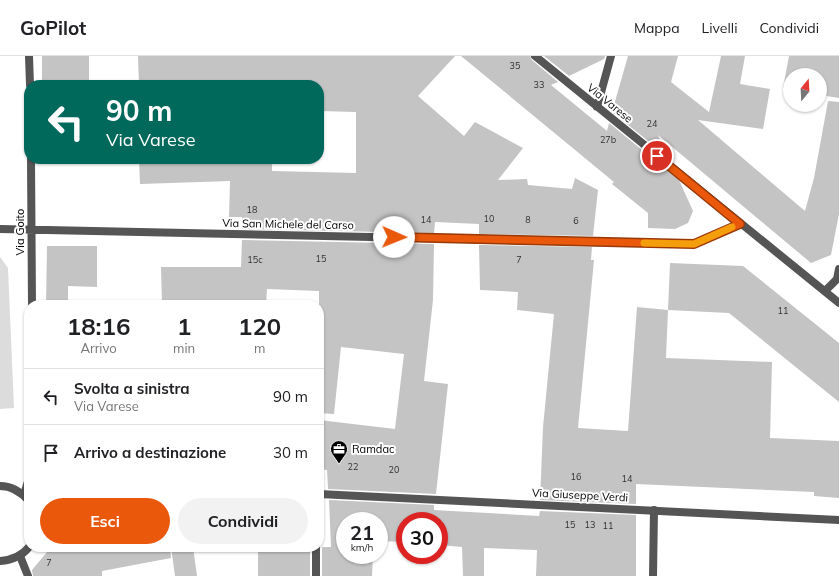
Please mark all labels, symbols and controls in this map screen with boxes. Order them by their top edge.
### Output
text: GoPilot [20,16,86,40]
text: Mappa [634,19,680,37]
text: Livelli [702,19,737,37]
text: Condividi [759,19,819,37]
house number: 35 [510,60,521,71]
north arrow [783,68,827,112]
map controls [783,68,827,112]
house number: 33 [534,79,544,90]
street label: Via Varese [584,80,636,126]
text: 90 m [106,93,172,128]
icon: left [40,96,92,148]
house number: 24 [647,118,658,129]
text: Via Varese [106,128,196,151]
house number: 27b [600,134,616,145]
pin [640,139,674,173]
icon: arrive [646,145,668,167]
house number: 18 [247,204,257,215]
street label: Via Goito [13,209,27,255]
house number: 10 [484,213,494,224]
house number: 14 [421,214,432,225]
house number: 8 [525,214,531,225]
house number: 6 [573,215,579,226]
street label: Via San Michele del Carso [222,216,354,232]
position arrow [373,216,415,258]
house number: 15 [316,253,327,264]
house number: 15c [247,254,263,265]
house number: 7 [516,254,522,265]
house number: 11 [778,305,788,316]
text: 18:16 [67,311,130,341]
text: 1 [177,311,191,341]
text: 120 [238,311,281,341]
text: Arrivo [80,340,117,356]
text: min [173,340,195,356]
text: m [254,340,265,356]
text: Svolta a sinistra [74,379,190,398]
icon: left [40,386,62,408]
text: 90 m [273,387,308,406]
text: Via Varese [74,398,139,414]
office icon: Ramdac [329,439,349,464]
icon: arrive [40,442,62,464]
place label: Ramdac [352,442,395,456]
text: Arrivo a destinazione [74,443,226,462]
text: 30 m [273,443,308,462]
house number: 22 [348,461,358,472]
house number: 20 [389,464,399,475]
house number: 16 [571,471,581,482]
house number: 14 [622,473,633,484]
street label: Via Giuseppe Verdi [531,485,629,505]
button: Esci [40,498,170,544]
button: Condividi [178,498,308,544]
speed limit sign: 30 [396,512,448,564]
house number: 15 [565,519,576,530]
house number: 13 [585,519,595,530]
text: 21 [350,520,374,545]
house number: 11 [603,520,613,531]
text: km/h [351,541,373,554]
house number: 7 [46,557,52,568]

